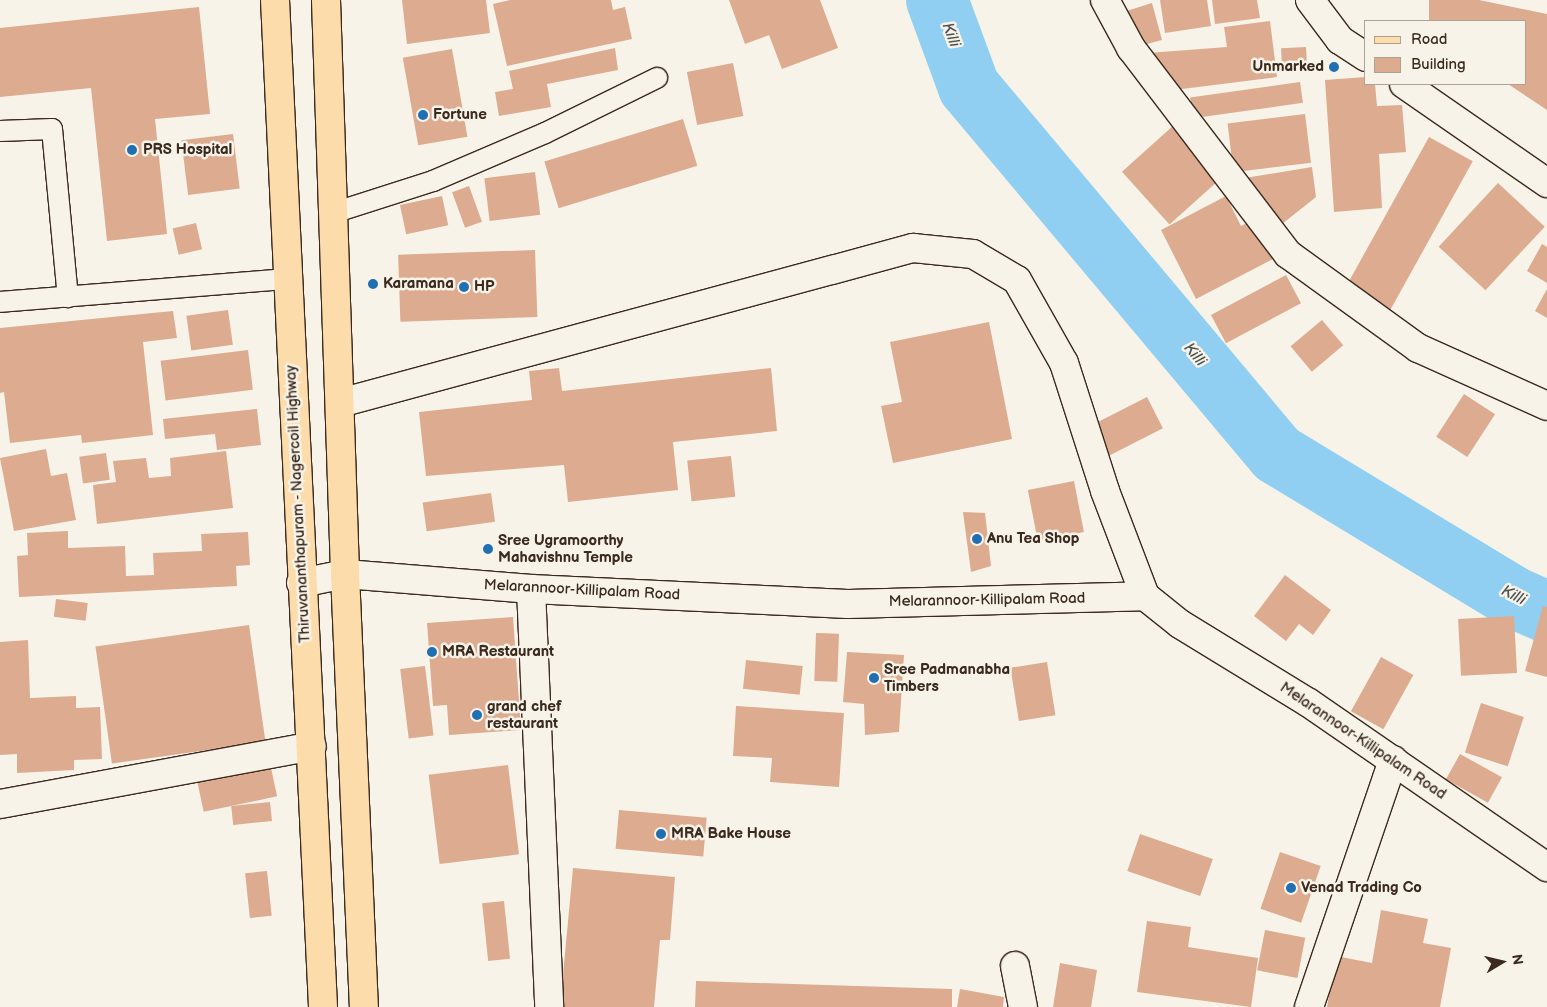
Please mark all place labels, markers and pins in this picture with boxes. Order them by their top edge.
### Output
place label: Unmarked [1253,58,1324,76]
marker: Unmarked [1328,61,1340,73]
place label: Fortune [433,106,487,124]
marker: Fortune [417,109,429,121]
place label: PRS Hospital [143,141,232,159]
marker: PRS Hospital [125,143,139,157]
place label: Karamana [383,275,454,293]
marker: Karamana [367,278,379,290]
place label: HP [474,278,494,296]
marker: HP [458,281,470,293]
place label: Anu Tea Shop [987,530,1079,548]
place label: Sree Ugramoorthy Mahavishnu Temple [498,531,633,566]
marker: Anu Tea Shop [971,533,983,545]
marker: Sree Ugramoorthy Mahavishnu Temple [482,543,494,555]
place label: MRA Restaurant [442,643,554,661]
marker: MRA Restaurant [426,646,438,658]
place label: Sree Padmanabha Timbers [884,660,1010,695]
marker: Sree Padmanabha Timbers [868,672,880,684]
place label: grand chef restaurant [487,697,562,732]
marker: grand chef restaurant [471,709,483,721]
place label: MRA Bake House [671,825,791,843]
marker: MRA Bake House [655,828,667,840]
place label: Venad Trading Co [1301,879,1422,897]
marker: Venad Trading Co [1285,882,1297,894]

